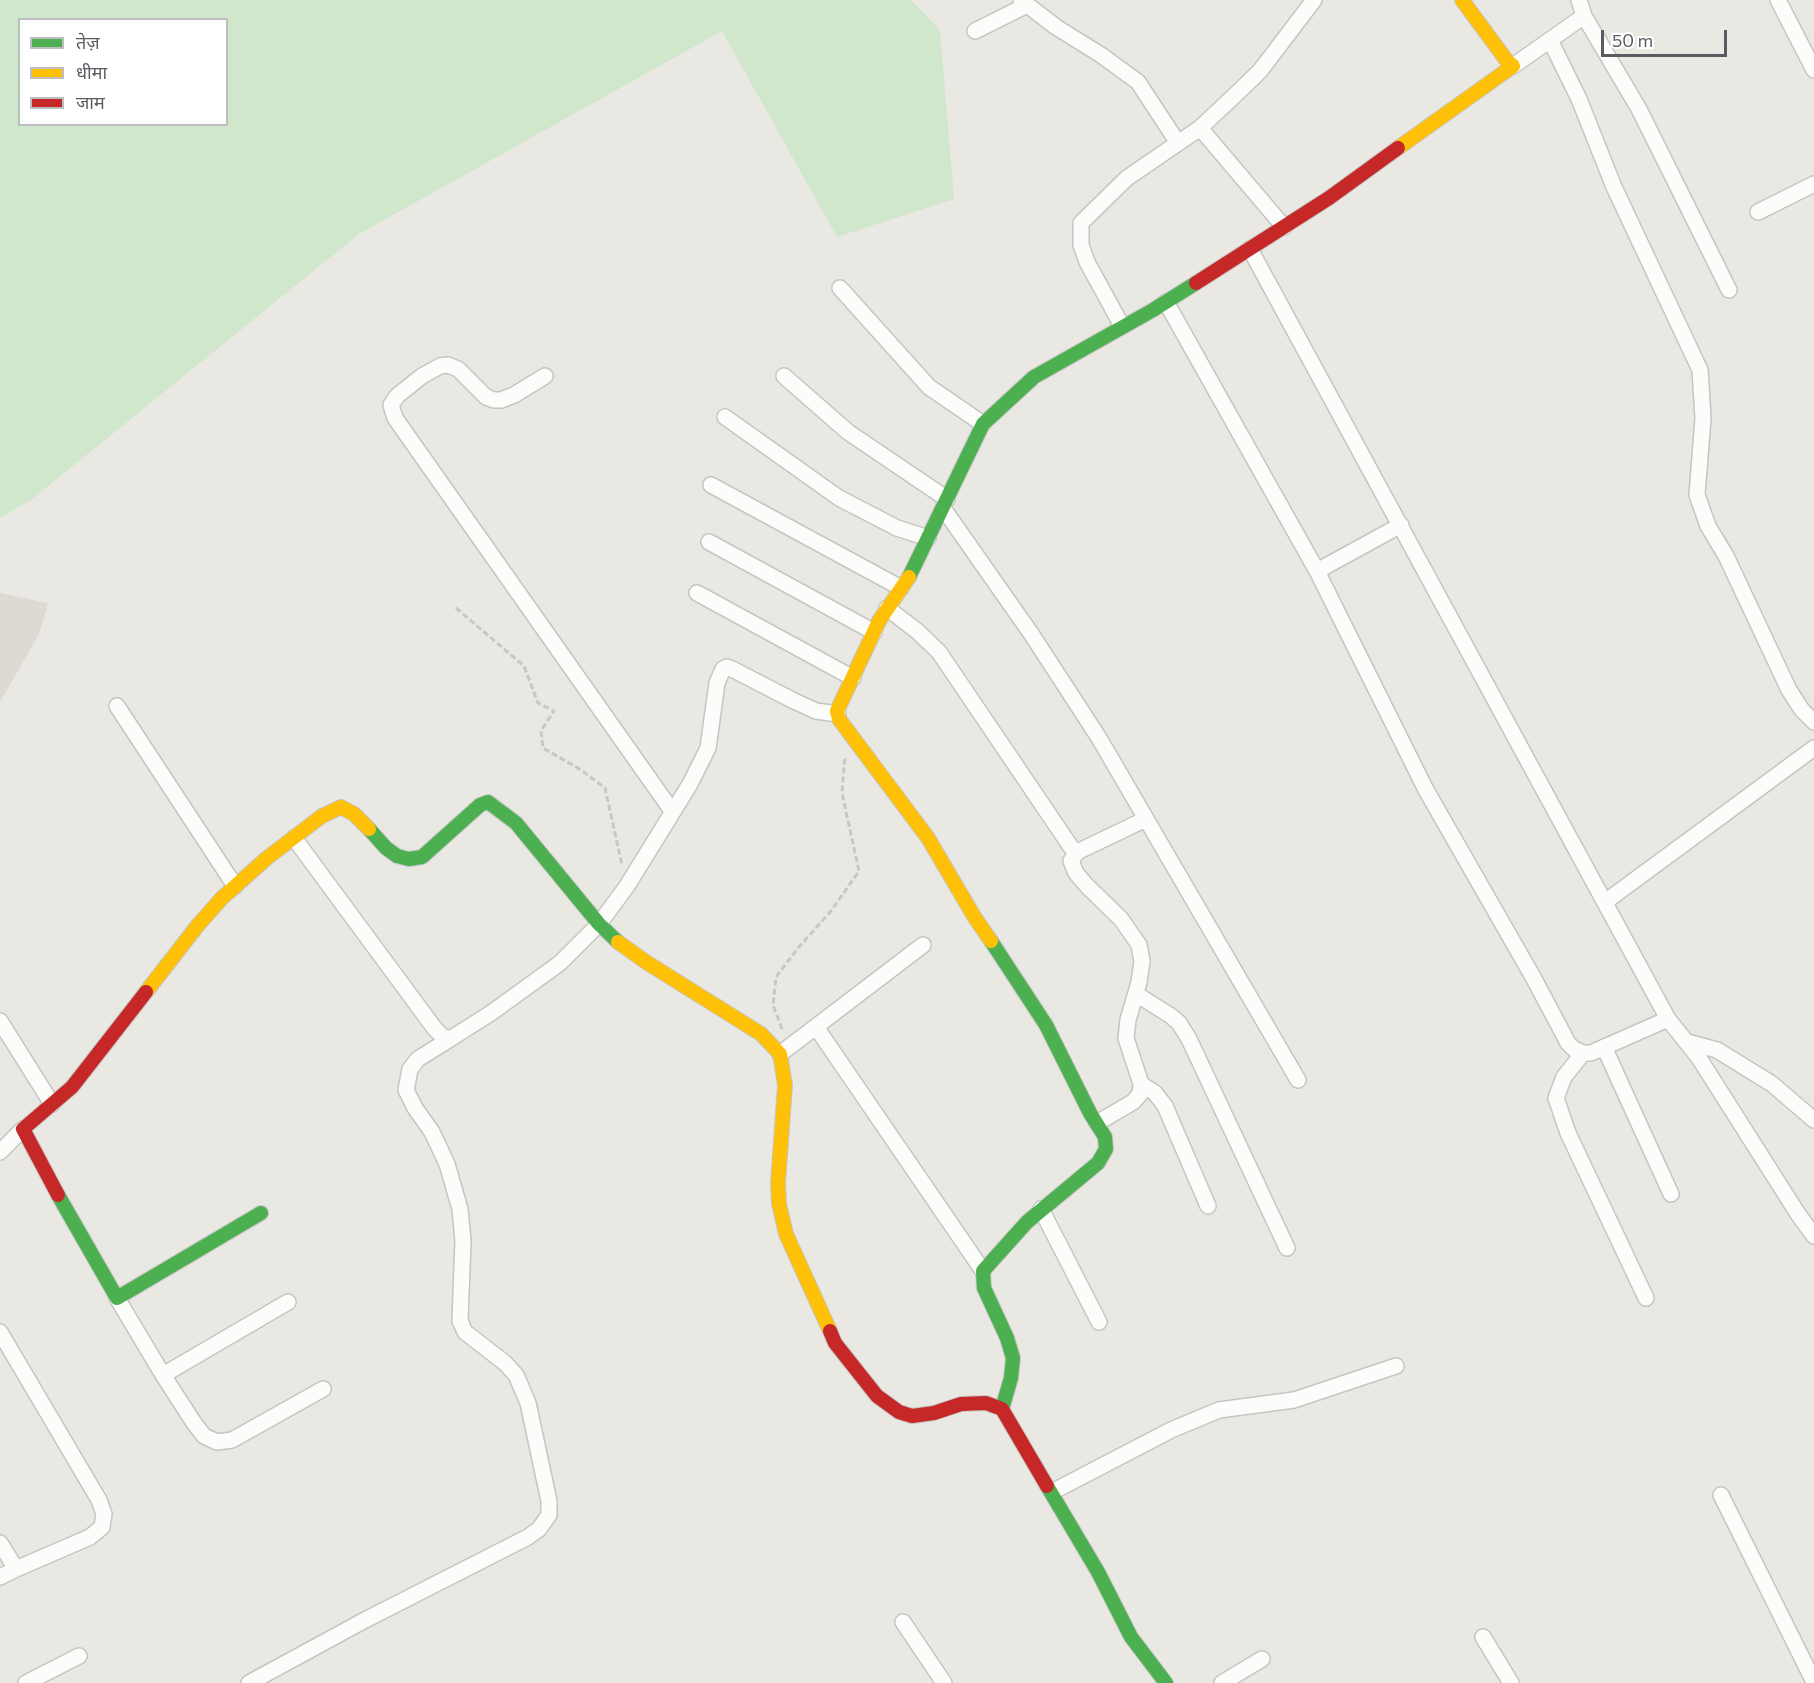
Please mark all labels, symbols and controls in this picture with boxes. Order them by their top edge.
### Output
legend [18,18,228,126]
scale bar [1604,18,1730,56]
text: 50 m [1612,29,1653,51]
text: तेज़ [76,31,100,53]
text: धीमा [76,61,107,83]
text: जाम [76,91,105,113]

